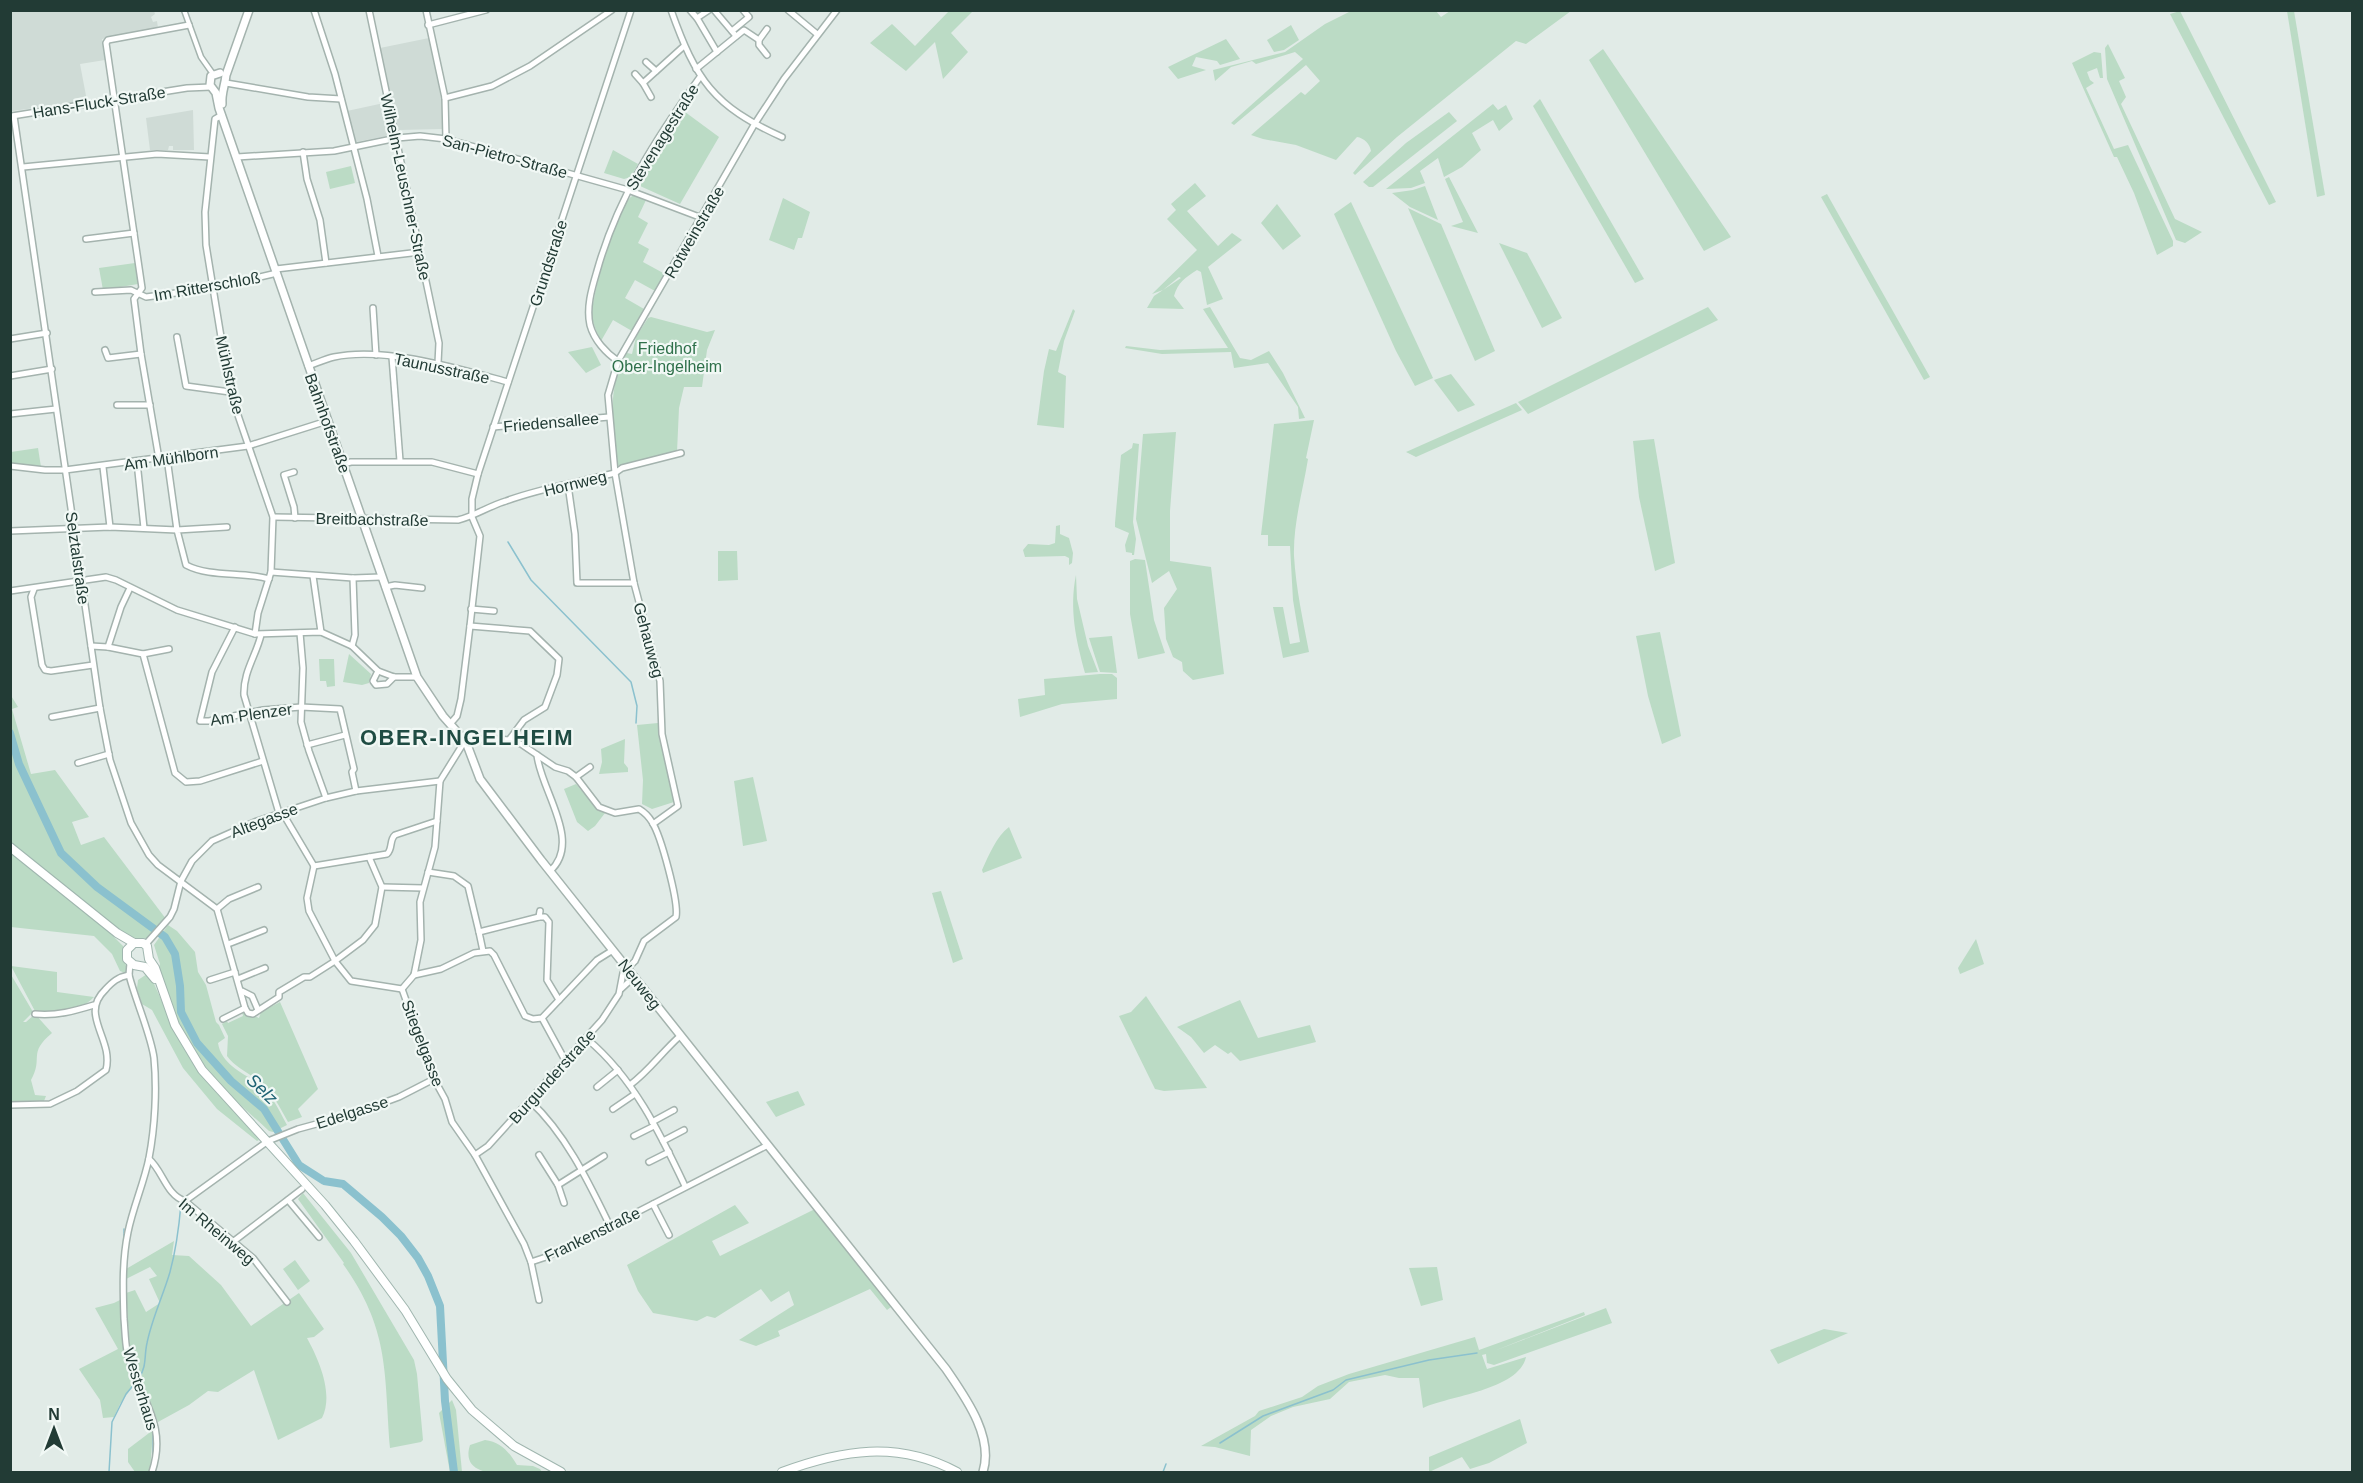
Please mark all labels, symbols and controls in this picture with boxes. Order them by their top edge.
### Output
street label: Stevenagestraße [623,81,702,193]
street label: Hans-Fluck-Straße [31,84,167,121]
street label: Wilhelm-Leuschner-Straße [377,92,434,282]
street label: San-Pietro-Straße [440,132,569,181]
street label: Rotweinstraße [661,183,728,281]
street label: Grundstraße [527,218,570,308]
street label: Im Ritterschloß [153,269,262,304]
street label: Mühlstraße [212,334,247,416]
park label: Friedhof Ober-Ingelheim [612,340,722,375]
street label: Taunusstraße [393,350,491,387]
street label: Bahnhofstraße [302,371,354,475]
street label: Friedensallee [502,410,600,435]
street label: Am Mühlborn [123,443,219,474]
street label: Hornweg [542,467,608,499]
street label: Breitbachstraße [315,510,429,529]
street label: Selztalstraße [63,511,92,606]
street label: Gehauweg [630,601,667,680]
street label: Am Plenzer [209,700,294,729]
district label: OBER-INGELHEIM [360,725,574,750]
street label: Altegasse [228,800,300,841]
street label: Neuweg [615,956,664,1013]
street label: Stiegelgasse [398,997,447,1089]
street label: Burgunderstraße [506,1026,599,1127]
water label: Selz [242,1070,282,1108]
street label: Edelgasse [314,1093,390,1132]
street label: Im Rheinweg [175,1195,258,1268]
street label: Frankenstraße [542,1204,643,1265]
street label: Westerhaus [120,1346,161,1432]
north arrow [24,1399,84,1459]
text: N [48,1406,60,1423]

